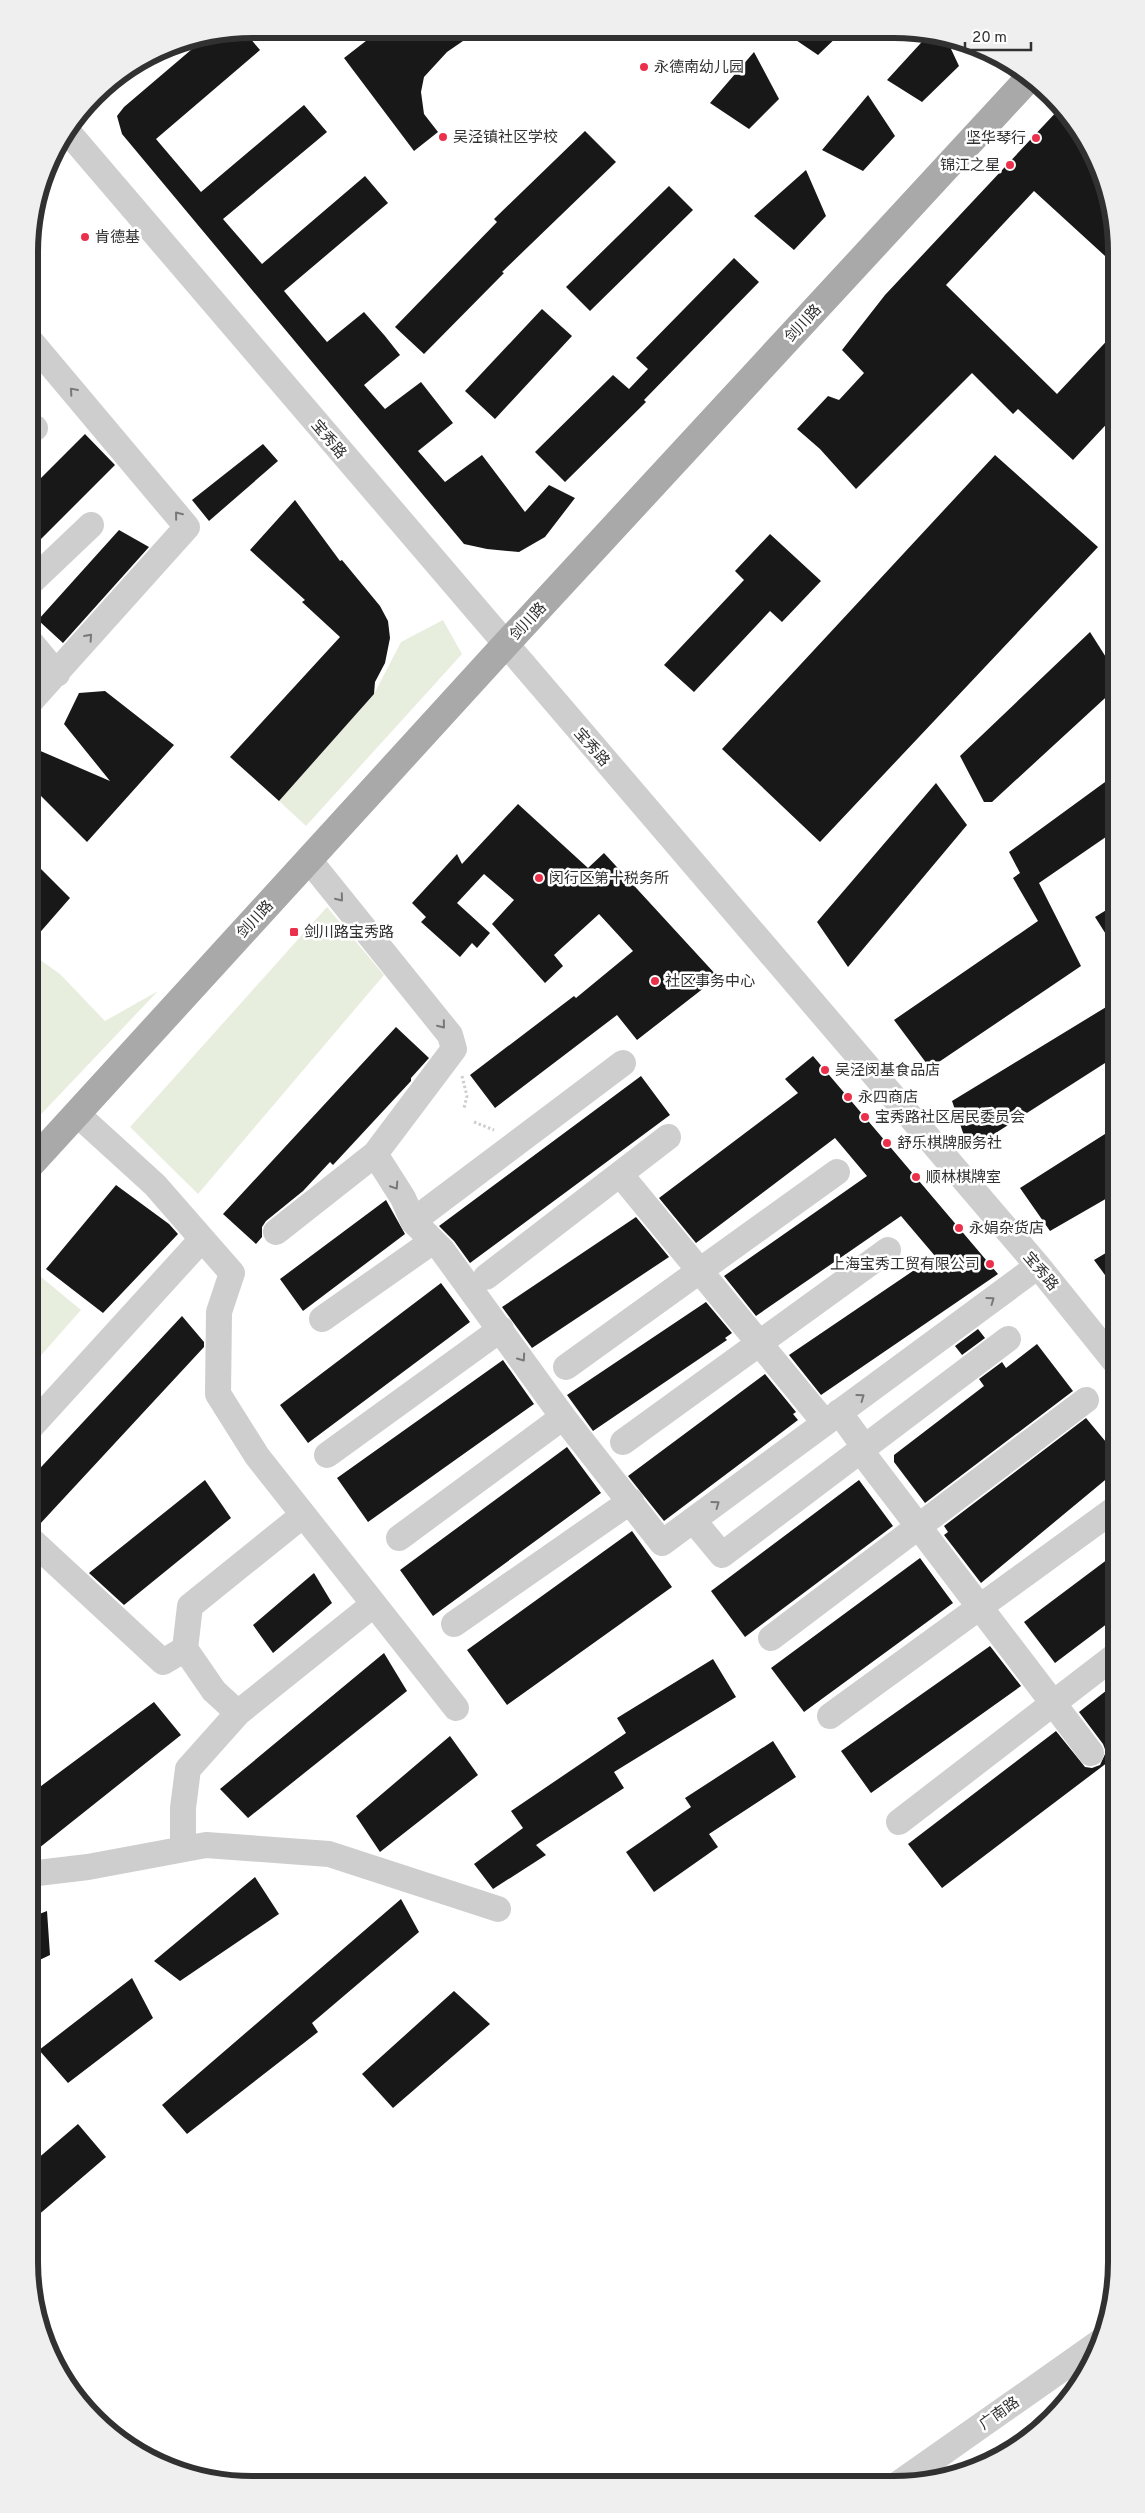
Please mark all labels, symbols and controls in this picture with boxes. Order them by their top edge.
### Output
scale bar [965,20,1031,52]
text: 20 m [972,29,1007,48]
place label: 永德南幼儿园 [654,58,744,78]
marker: 永德南幼儿园 [638,61,650,73]
place label: 吴泾镇社区学校 [453,128,558,148]
place label: 坚华琴行 [966,129,1026,149]
marker: 吴泾镇社区学校 [437,131,449,143]
marker: 坚华琴行 [1030,132,1042,144]
place label: 锦江之星 [940,157,1000,176]
marker: 锦江之星 [1004,159,1016,171]
place label: 肯德基 [95,228,140,248]
marker: 肯德基 [79,231,91,243]
street label: 剑川路 [781,300,826,347]
one-way arrow [70,387,79,396]
street label: 宝秀路 [306,417,350,463]
one-way arrow [175,512,183,521]
street label: 剑川路 [506,598,551,645]
one-way arrow [84,634,92,643]
street label: 宝秀路 [569,725,613,771]
place label: 闵行区第十税务所 [549,870,669,889]
marker: 闵行区第十税务所 [533,872,545,884]
one-way arrow [334,892,342,901]
street label: 剑川路 [233,896,278,943]
place label: 剑川路宝秀路 [304,923,394,943]
marker: 剑川路宝秀路 [288,926,300,938]
place label: 社区事务中心 [665,973,755,992]
marker: 社区事务中心 [649,975,661,987]
one-way arrow [436,1019,444,1028]
place label: 吴泾闵基食品店 [835,1062,940,1081]
marker: 吴泾闵基食品店 [819,1064,831,1076]
place label: 永四商店 [858,1089,918,1108]
marker: 永四商店 [842,1091,854,1103]
place label: 宝秀路社区居民委员会 [875,1109,1025,1128]
marker: 宝秀路社区居民委员会 [859,1111,871,1123]
place label: 舒乐棋牌服务社 [897,1134,1002,1154]
marker: 舒乐棋牌服务社 [881,1137,893,1149]
place label: 顺林棋牌室 [926,1168,1001,1188]
marker: 顺林棋牌室 [910,1171,922,1183]
one-way arrow [389,1181,399,1190]
place label: 永娟杂货店 [969,1219,1044,1239]
marker: 永娟杂货店 [953,1222,965,1234]
street label: 宝秀路 [1018,1249,1062,1295]
place label: 上海宝秀工贸有限公司 [830,1256,980,1275]
marker: 上海宝秀工贸有限公司 [984,1258,996,1270]
one-way arrow [985,1297,995,1306]
one-way arrow [516,1353,525,1362]
one-way arrow [855,1394,865,1403]
one-way arrow [710,1501,720,1510]
street label: 广南路 [976,2394,1024,2435]

